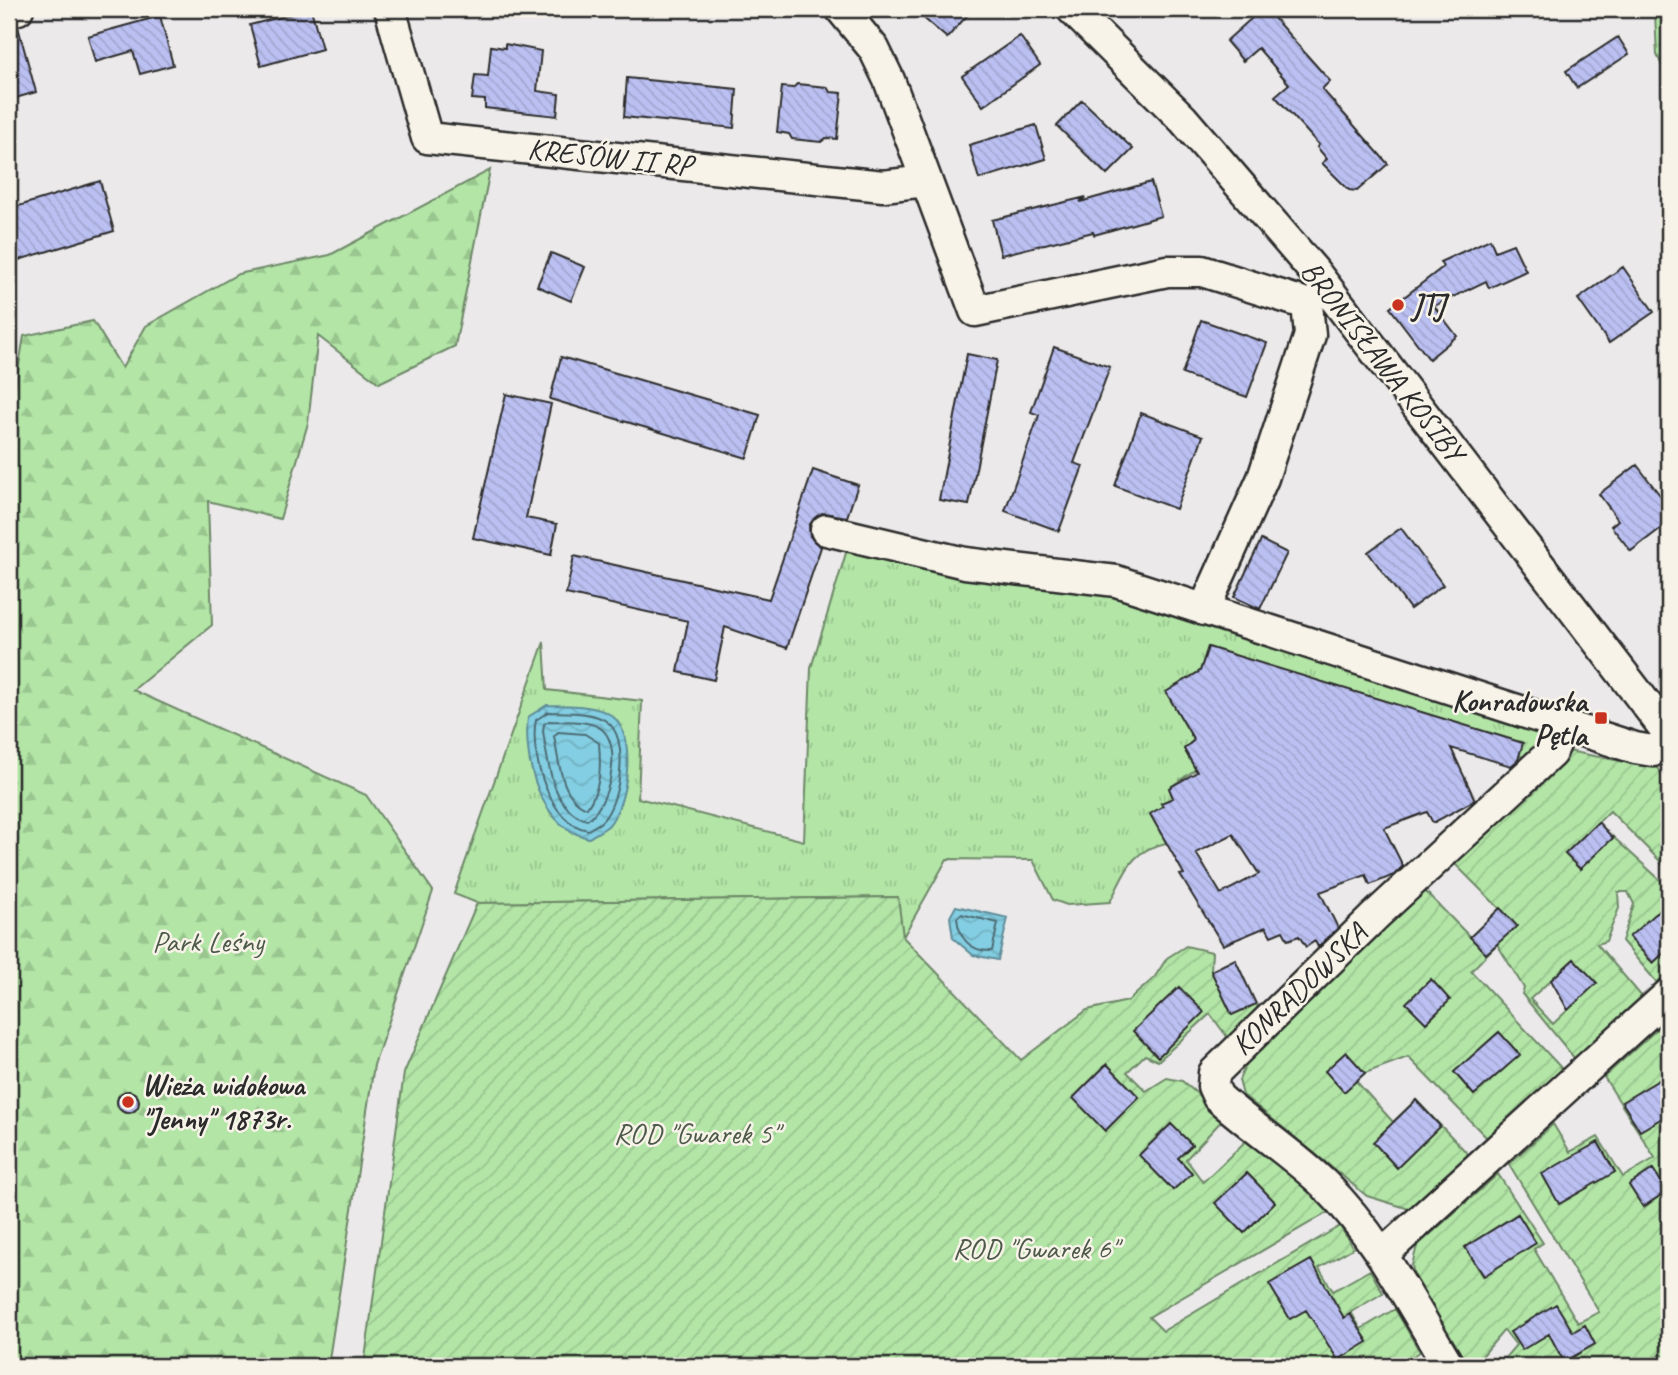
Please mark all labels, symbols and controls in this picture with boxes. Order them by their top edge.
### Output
street label: KRESÓW II RP [526,129,698,185]
street label: BRONISŁAWA KOSIBY [1293,253,1476,473]
place label: JTJ [1410,286,1450,324]
marker: JTJ [1390,297,1406,313]
place label: Konradowska Pętla [1452,682,1590,754]
marker: Konradowska Pętla [1593,710,1609,726]
street label: KONRADOWSKA [1223,913,1376,1063]
park label: Park Leśny [152,922,265,960]
place label: Wieża widokowa "Jenny" 1873r. [142,1066,307,1138]
marker: Wieża widokowa "Jenny" 1873r. [120,1094,136,1110]
park label: ROD "Gwarek 5" [614,1114,784,1152]
park label: ROD "Gwarek 6" [953,1229,1123,1267]

